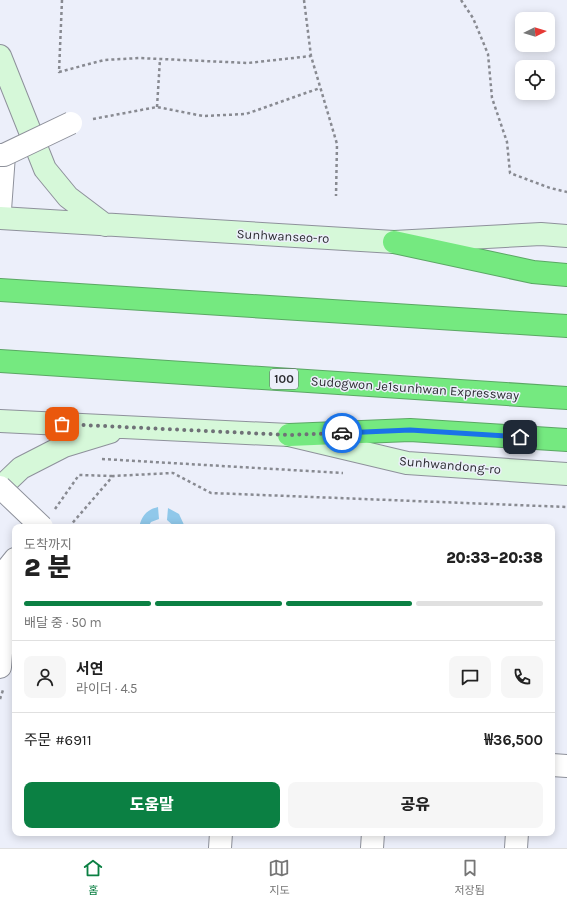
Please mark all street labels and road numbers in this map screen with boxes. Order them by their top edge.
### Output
street label: Sunhwanseo-ro [236,226,330,246]
road number: 100 [270,369,298,389]
street label: Sudogwon Je1sunhwan Expressway [310,373,520,403]
street label: Sunhwandong-ro [398,453,502,477]

